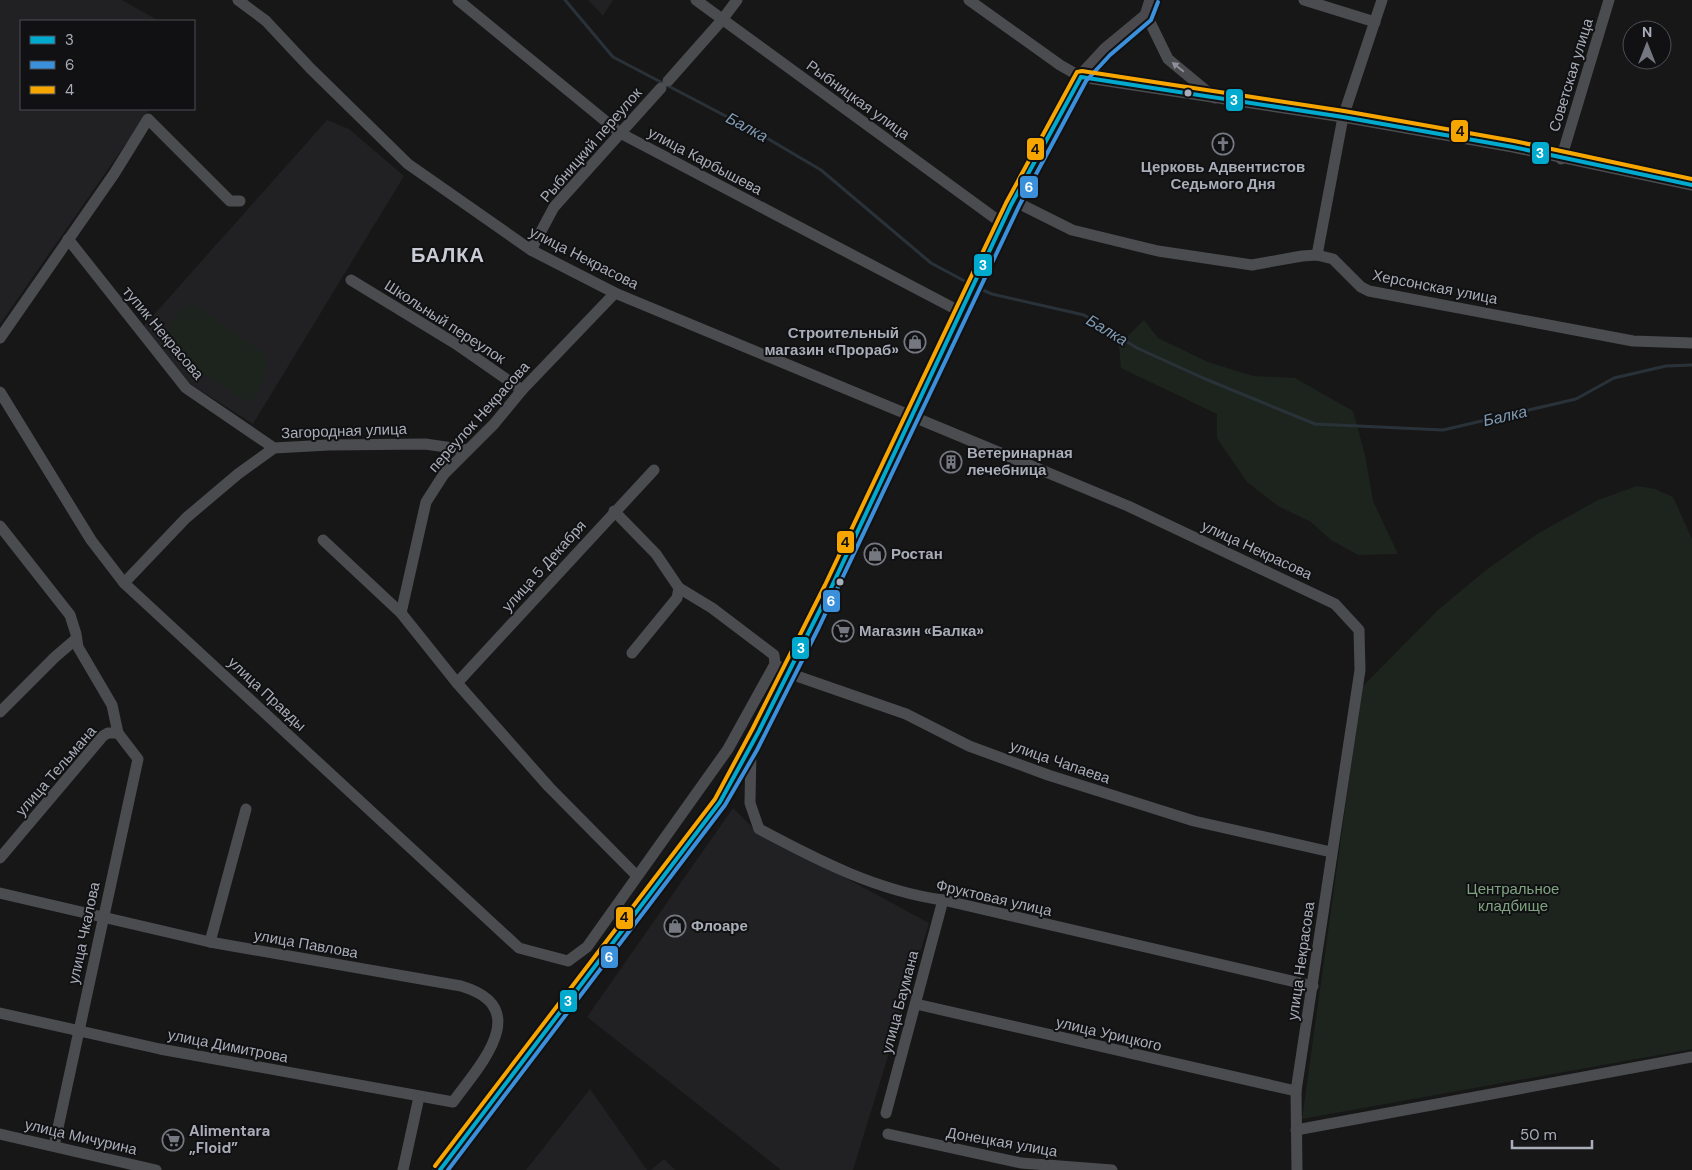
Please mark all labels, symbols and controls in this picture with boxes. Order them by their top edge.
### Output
street label: Советская улица [1544,15,1598,134]
legend [20,20,195,110]
north arrow [1622,20,1672,70]
text: N [1642,23,1652,41]
text: 3 [65,30,74,50]
text: 6 [65,55,74,75]
street label: Рыбницкая улица [802,56,914,145]
one-way arrow [1171,61,1184,72]
text: 4 [65,80,74,100]
street label: Рыбницкий переулок [536,83,647,207]
unlabelled marker [1183,88,1193,98]
line badge: 3 [1225,88,1244,112]
text: 3 [1230,91,1238,109]
water label: Балка [722,107,772,147]
line badge: 4 [1450,119,1469,143]
street label: улица Карбышева [644,122,766,200]
text: 4 [1455,122,1465,140]
church icon: Церковь Адвентистов Седьмого Дня [1211,132,1235,156]
line badge: 4 [1026,137,1045,161]
text: 4 [1030,140,1040,158]
line badge: 3 [1531,141,1550,165]
text: 3 [1536,144,1544,162]
place label: Церковь Адвентистов Седьмого Дня [1141,157,1305,194]
line badge: 6 [1019,175,1039,199]
text: 6 [1025,178,1034,196]
street label: улица Некрасова [526,222,642,294]
district label: БАЛКА [411,242,485,268]
line badge: 3 [973,253,993,277]
text: 3 [979,256,987,274]
street label: Херсонская улица [1371,265,1500,309]
street label: Школьный переулок [381,275,510,369]
street label: тупик Некрасова [118,282,208,384]
water label: Балка [1082,310,1132,351]
place label: Строительный магазин «Прораб» [764,323,899,360]
shop icon: Строительный магазин «Прораб» [903,330,927,354]
street label: переулок Некрасова [424,357,535,477]
water label: Балка [1481,401,1529,431]
street label: Загородная улица [281,419,408,443]
place label: Ветеринарная лечебница [967,443,1073,480]
building icon: Ветеринарная лечебница [939,450,963,474]
street label: улица 5 Декабря [497,516,591,616]
street label: улица Некрасова [1198,516,1316,585]
line badge: 4 [836,530,855,554]
text: 4 [840,533,850,551]
shop icon: Ростан [863,542,887,566]
place label: Ростан [891,544,943,564]
unlabelled marker [835,577,845,587]
line badge: 6 [822,589,841,613]
text: 6 [827,592,836,610]
supermarket icon: Магазин «Балка» [831,619,855,643]
place label: Магазин «Балка» [859,621,984,641]
line badge: 3 [791,636,810,660]
text: 3 [797,639,805,657]
street label: улица Правды [224,653,310,735]
street label: улица Тельмана [11,721,101,820]
street label: улица Чапаева [1007,736,1113,789]
street label: Фруктовая улица [934,875,1055,921]
street label: улица Чкалова [63,879,105,986]
park label: Центральное кладбище [1467,879,1559,916]
street label: улица Некрасова [1283,900,1319,1022]
line badge: 4 [615,906,634,930]
text: 4 [619,908,629,926]
shop icon: Флоаре [663,914,687,938]
place label: Флоаре [691,916,748,936]
street label: улица Павлова [252,925,360,963]
line badge: 6 [600,945,619,969]
text: 6 [605,948,614,966]
street label: улица Баумана [877,948,924,1056]
line badge: 3 [559,989,578,1013]
text: 3 [564,992,572,1010]
street label: улица Урицкого [1054,1012,1164,1056]
street label: улица Димитрова [166,1025,291,1068]
street label: улица Мичурина [23,1114,140,1160]
scale bar [1512,1118,1592,1150]
place label: Alimentara „Floid” [189,1121,270,1158]
street label: Донецкая улица [945,1122,1060,1162]
text: 50 m [1520,1125,1557,1145]
supermarket icon: Alimentara „Floid” [161,1128,185,1152]

